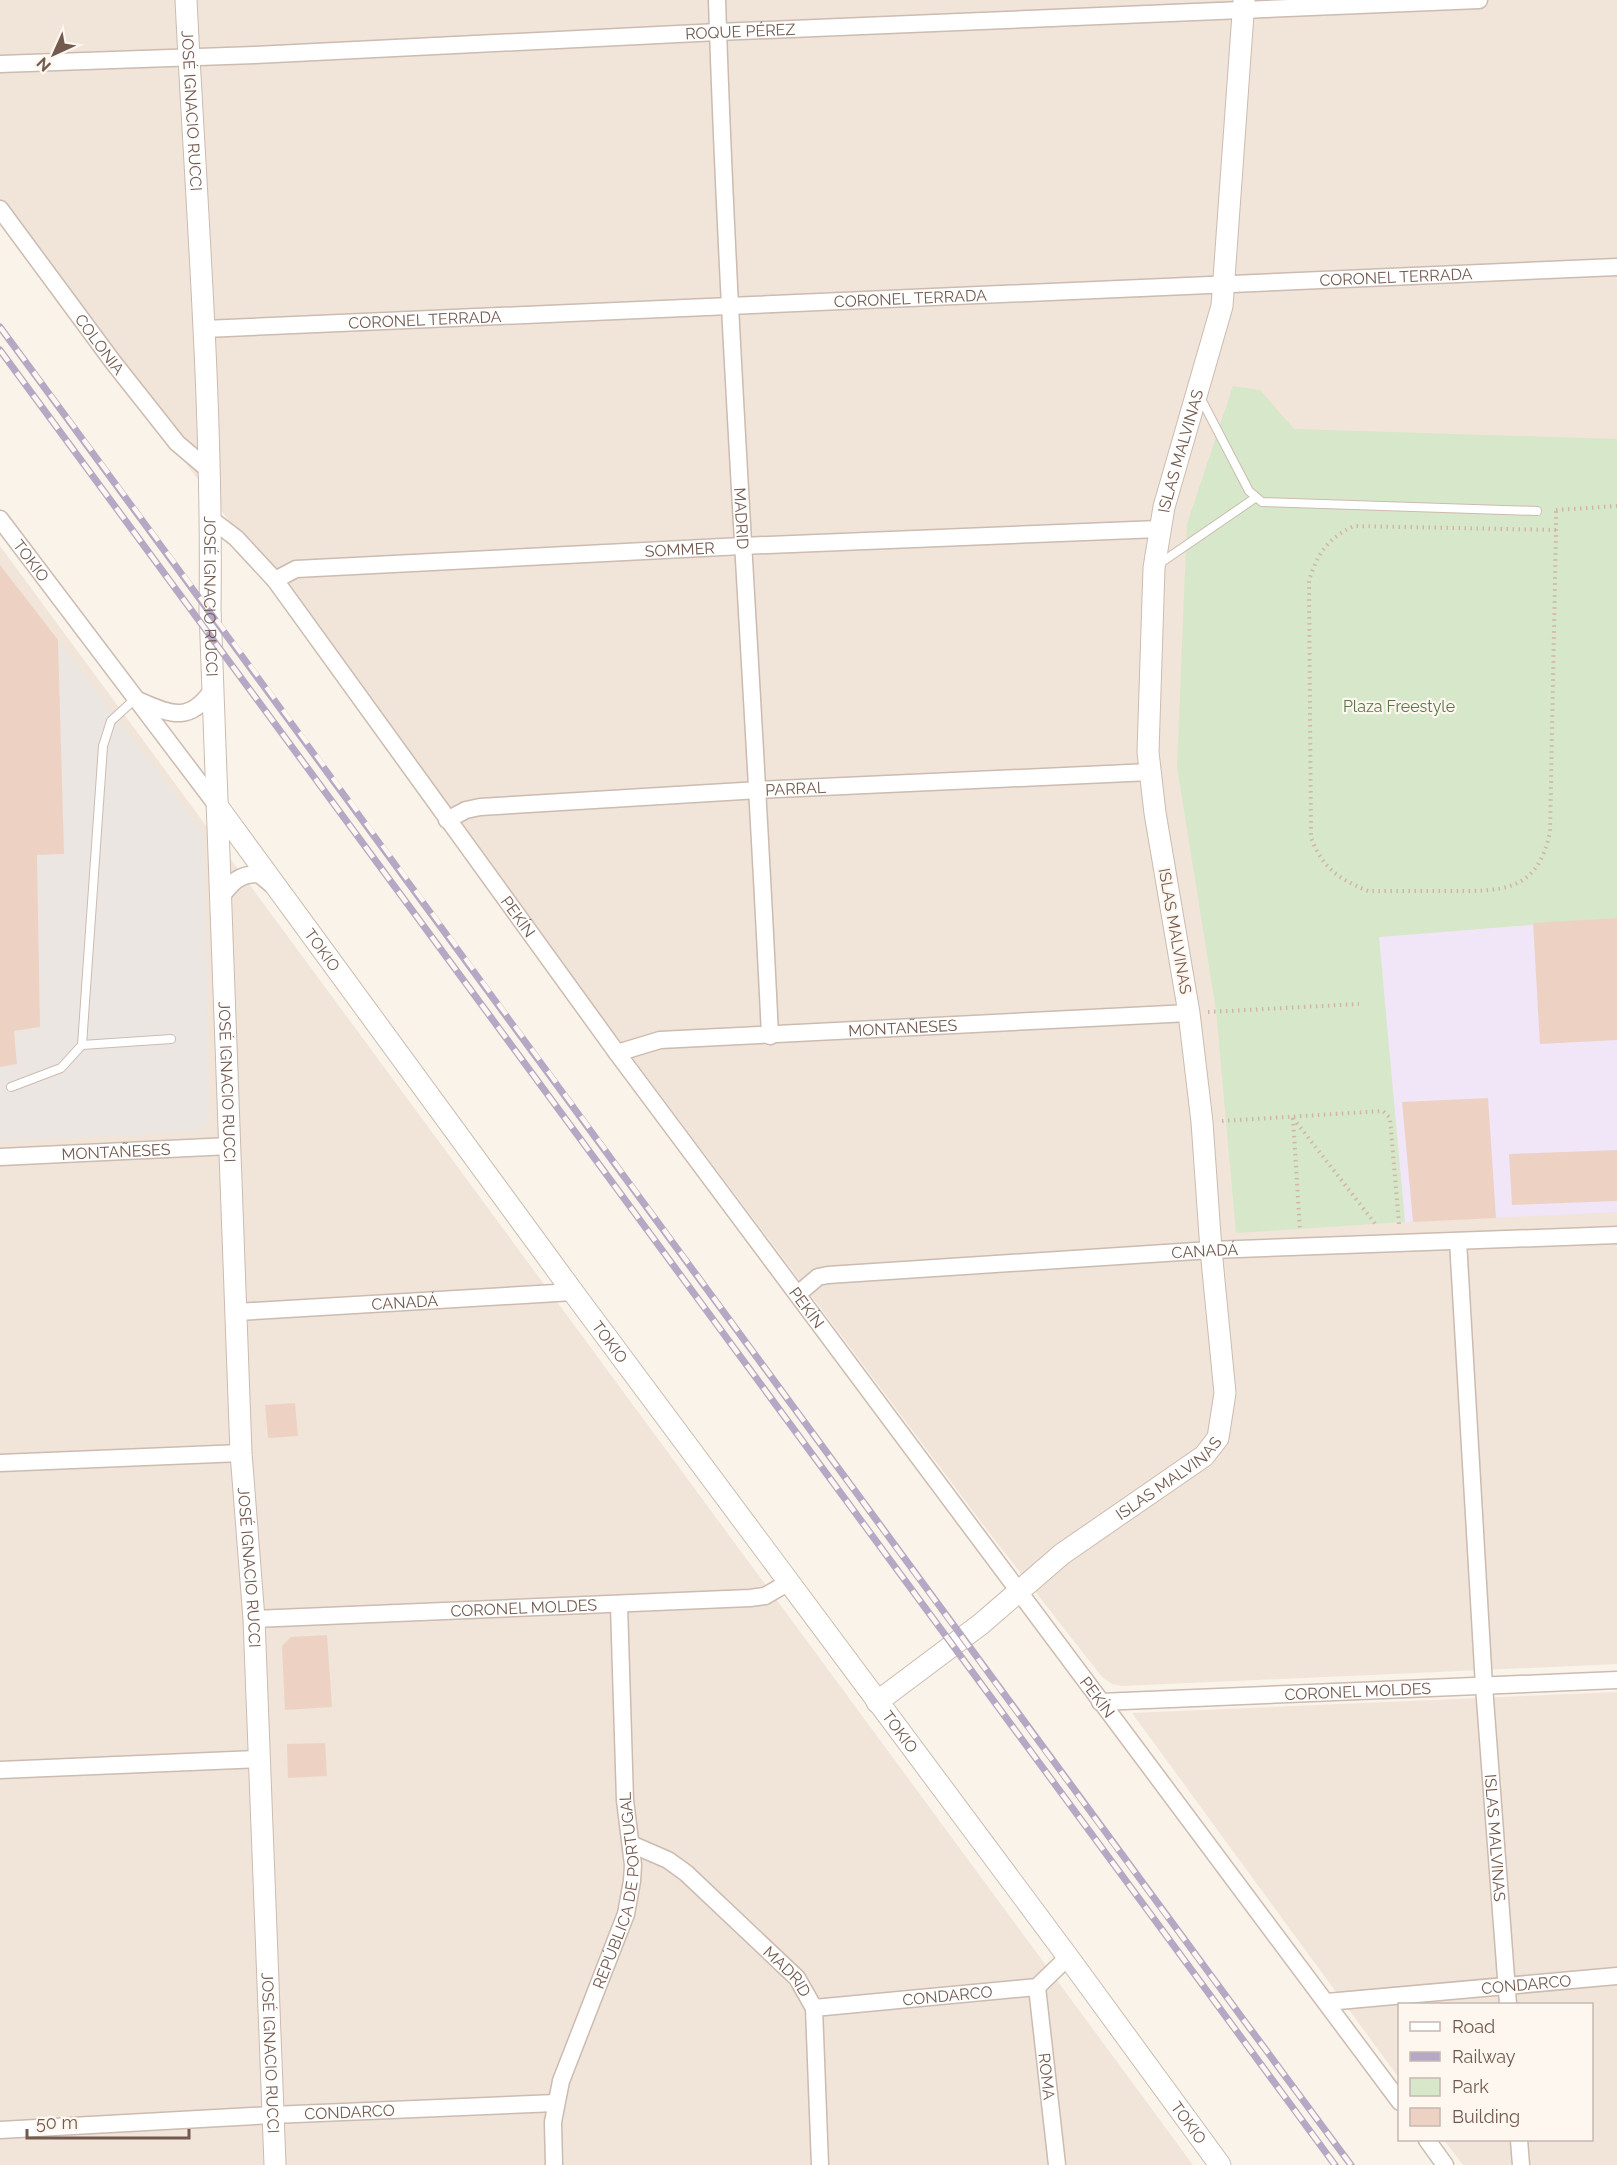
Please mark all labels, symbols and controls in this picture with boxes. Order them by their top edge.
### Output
street label: ROQUE PÉREZ [685,19,796,43]
north arrow [24,24,84,84]
street label: JOSÉ IGNACIO RUCCI [178,30,206,192]
text: N [33,53,55,75]
street label: CORONEL TERRADA [1319,264,1473,290]
street label: CORONEL TERRADA [833,285,987,311]
street label: CORONEL TERRADA [348,306,502,332]
street label: COLONIA [71,310,129,378]
street label: ISLAS MALVINAS [1154,387,1207,514]
street label: MADRID [730,487,753,550]
street label: JOSÉ IGNACIO RUCCI [200,516,222,677]
street label: TOKIO [9,536,53,585]
street label: SOMMER [644,538,715,560]
park label: Plaza Freestyle [1343,697,1455,716]
street label: PARRAL [765,777,827,799]
street label: ISLAS MALVINAS [1155,867,1195,996]
street label: PEKÍN [497,892,540,941]
street label: TOKIO [301,925,344,975]
street label: JOSÉ IGNACIO RUCCI [215,1001,240,1163]
street label: MONTAÑESES [848,1015,958,1040]
street label: MONTAÑESES [61,1139,171,1164]
street label: CANADÁ [1171,1239,1239,1262]
street label: PEKÍN [786,1283,828,1332]
street label: CANADÁ [371,1290,439,1313]
street label: TOKIO [588,1317,632,1367]
street label: ISLAS MALVINAS [1112,1432,1225,1524]
street label: JOSÉ IGNACIO RUCCI [234,1487,265,1648]
street label: CORONEL MOLDES [450,1595,598,1620]
street label: PEKÍN [1076,1673,1119,1721]
street label: CORONEL MOLDES [1284,1678,1432,1704]
street label: TOKIO [878,1707,922,1756]
street label: ISLAS MALVINAS [1481,1773,1510,1902]
street label: REPÚBLICA DE PORTUGAL [588,1791,643,1991]
street label: MADRID [760,1942,815,2000]
street label: CONDARCO [1480,1971,1572,1998]
street label: JOSÉ IGNACIO RUCCI [258,1972,283,2134]
street label: CONDARCO [901,1982,993,2009]
legend [1398,2003,1593,2141]
text: Road [1452,2016,1495,2037]
text: Railway [1452,2046,1516,2067]
street label: ROMA [1035,2052,1059,2101]
text: Park [1452,2076,1489,2097]
street label: TOKIO [1167,2098,1211,2147]
street label: CONDARCO [304,2100,395,2123]
scale bar [27,2102,189,2140]
text: Building [1452,2106,1520,2127]
text: 50 m [36,2112,78,2133]

